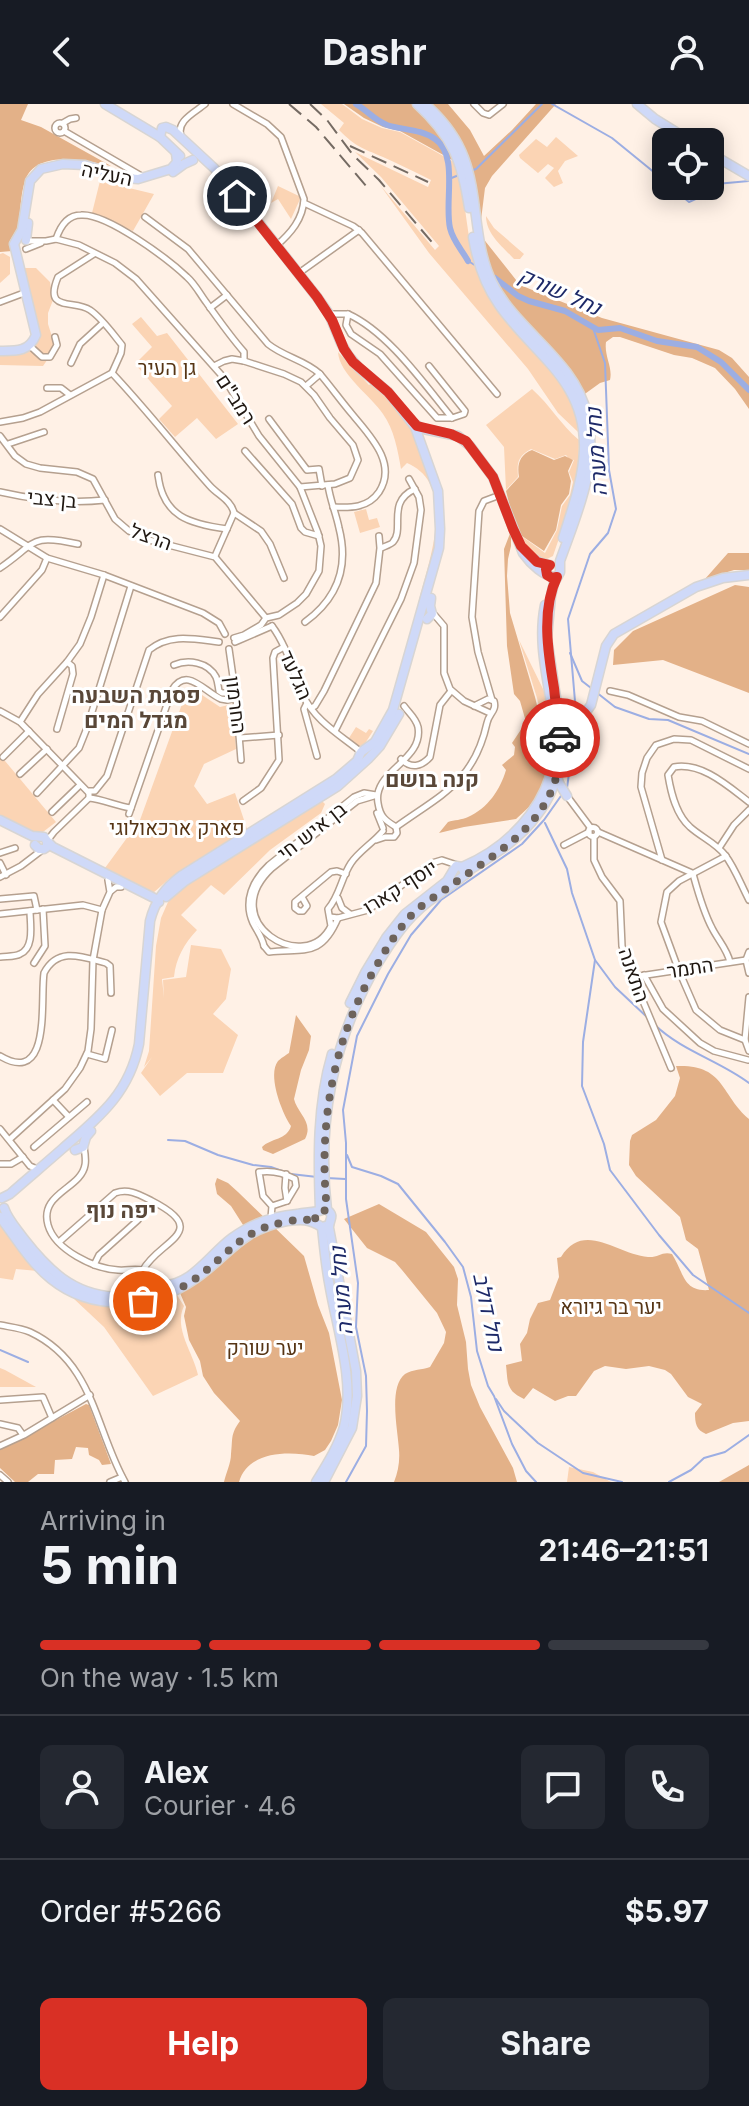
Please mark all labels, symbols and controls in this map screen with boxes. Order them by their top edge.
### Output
icon: back [40,30,84,74]
text: Dashr [322,30,427,74]
icon: person [665,30,709,74]
map controls [652,128,724,200]
button: locate [652,128,724,200]
street label: העליה [79,157,135,191]
pin [203,162,271,230]
icon: home [215,174,259,218]
water label: נחל שורק [515,261,607,321]
park label: גן העיר [138,356,196,380]
street label: רמב"ם [211,369,261,429]
water label: נחל מערה [580,405,612,497]
street label: בן צבי [26,485,78,513]
street label: הרצל [127,518,175,556]
street label: הגלעד [275,646,317,704]
street label: החרמון [221,675,251,735]
district label: פסגת השבעה מגדל המים [71,682,201,733]
courier [520,698,600,778]
icon: car [538,716,582,760]
district label: קנה בושם [385,766,479,792]
street label: בן איש חי [273,796,351,865]
park label: פארק ארכאולוגי [109,816,245,840]
street label: יוסף קארו [358,855,442,919]
street label: התאנה [614,945,654,1005]
street label: התמר [665,952,715,984]
district label: יפה נוף [86,1197,156,1223]
water label: נחל מערה [324,1243,358,1337]
pin [109,1267,177,1335]
water label: נחל דולב [468,1270,510,1356]
icon: bag [121,1279,165,1323]
park label: יער בר גיורא [560,1295,662,1319]
park label: יער שורק [226,1336,304,1360]
text: Arriving in [40,1505,166,1536]
text: 21:46–21:51 [538,1532,709,1568]
text: 5 min [40,1534,179,1597]
text: On the way · 1.5 km [40,1662,279,1693]
button: person [40,1745,124,1829]
button: chat [521,1745,605,1829]
button: phone [625,1745,709,1829]
text: Alex [144,1754,209,1790]
text: Courier · 4.6 [144,1790,296,1821]
text: Order #5266 [40,1893,222,1929]
text: $5.97 [625,1893,709,1929]
button: Help [40,1998,367,2090]
button: Share [383,1998,709,2090]

